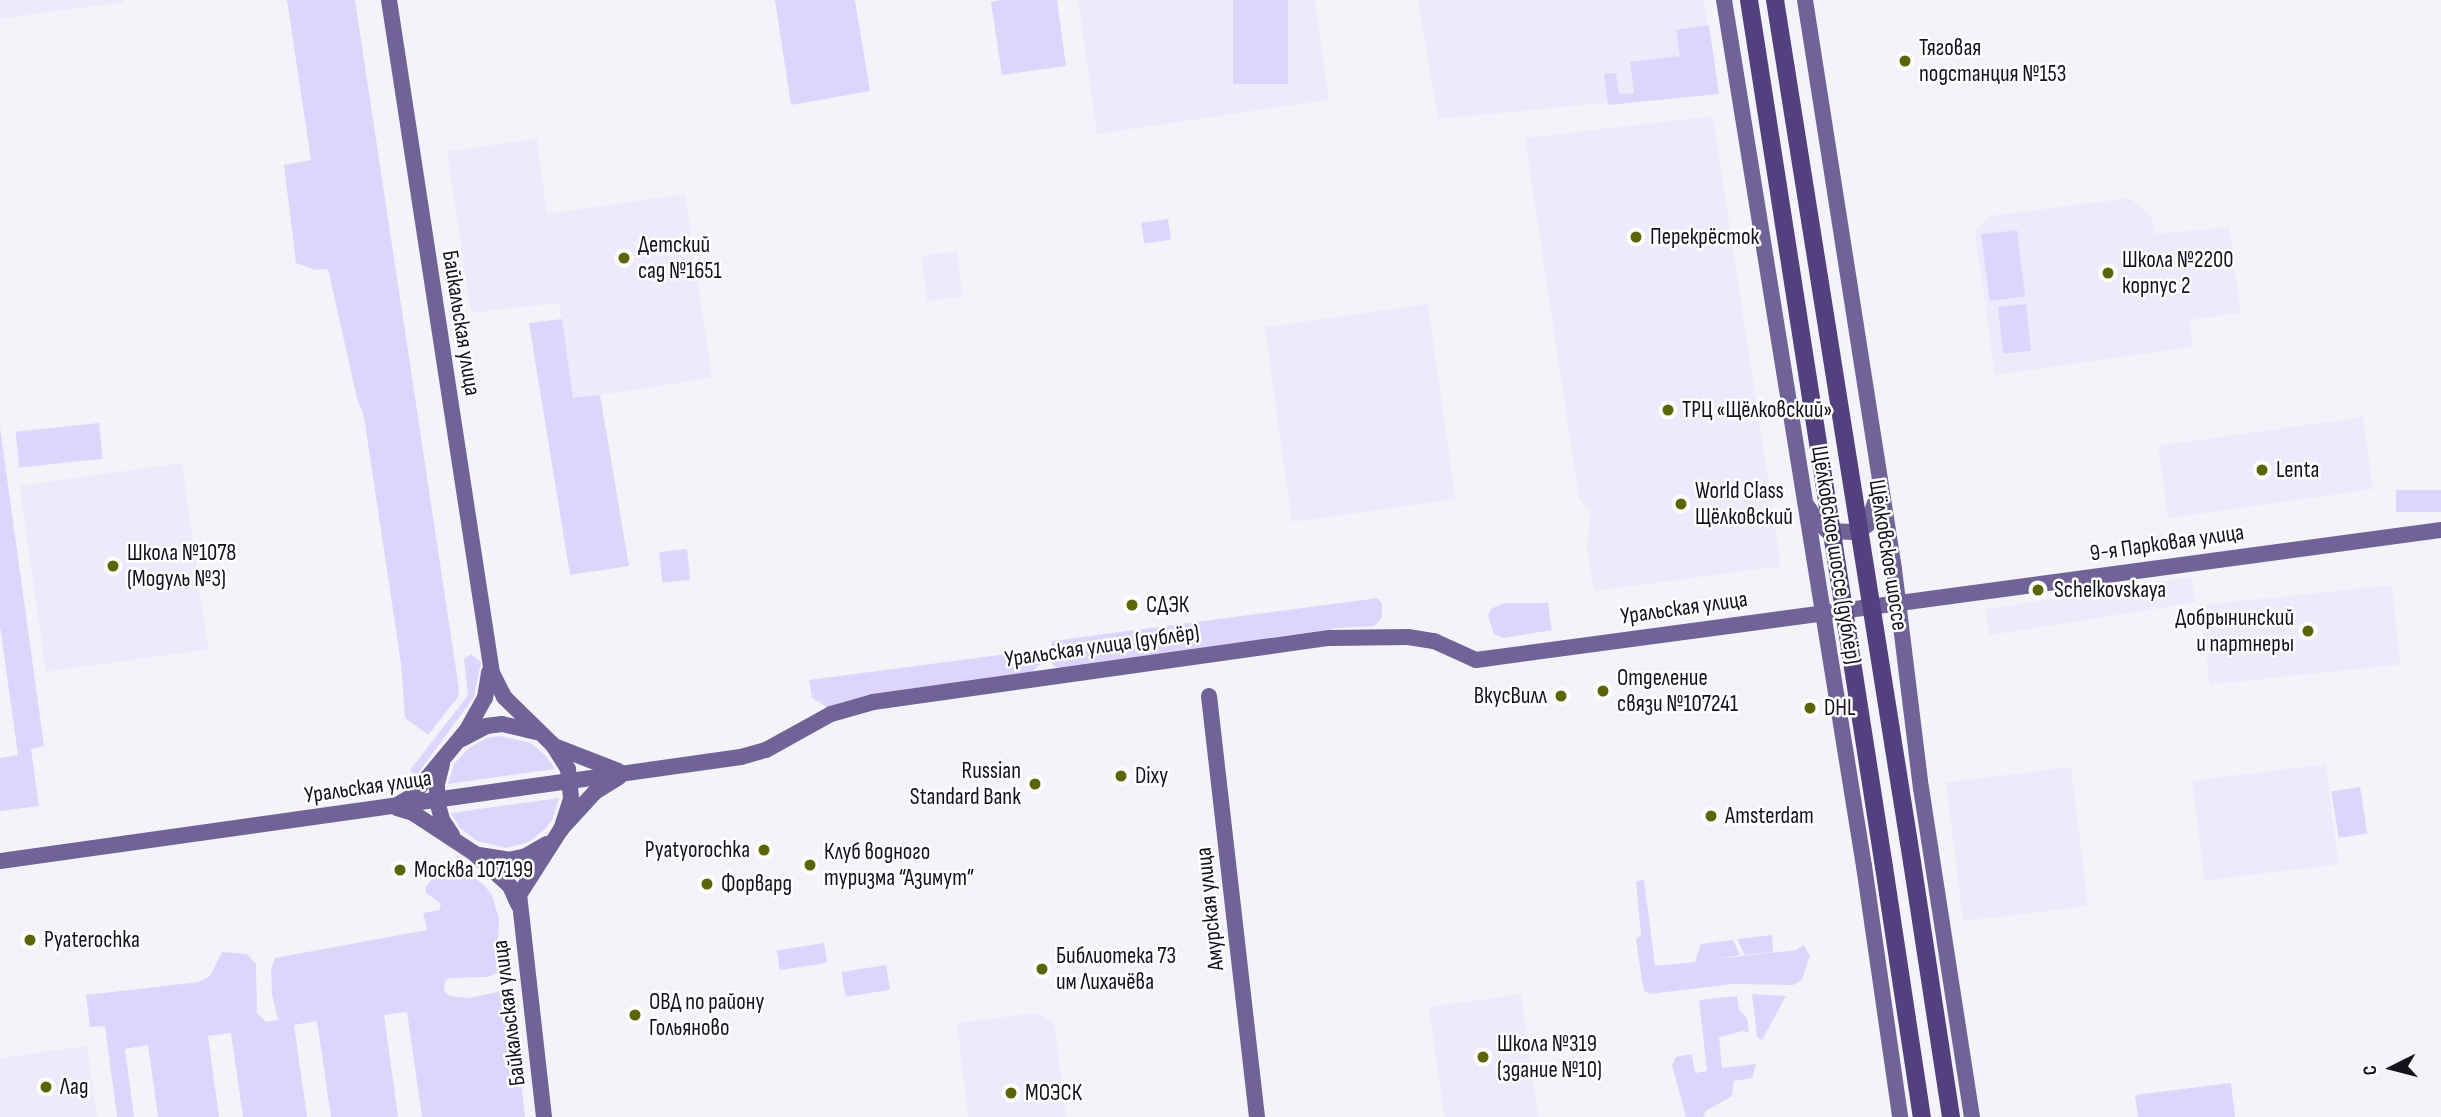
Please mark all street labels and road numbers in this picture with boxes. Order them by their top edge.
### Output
street label: Байкальская улица [436,248,486,398]
street label: Щёлковское шоссе (дублёр) [1805,444,1867,666]
street label: Щёлковское шоссе [1862,478,1914,632]
street label: 9-я Парковая улица [2088,519,2246,567]
street label: Уральская улица [1619,585,1749,631]
street label: Уральская улица (дублёр) [1003,619,1201,673]
street label: Уральская улица [303,764,433,810]
street label: Амурская улица [1190,846,1230,972]
street label: Байкальская улица [486,938,532,1088]

